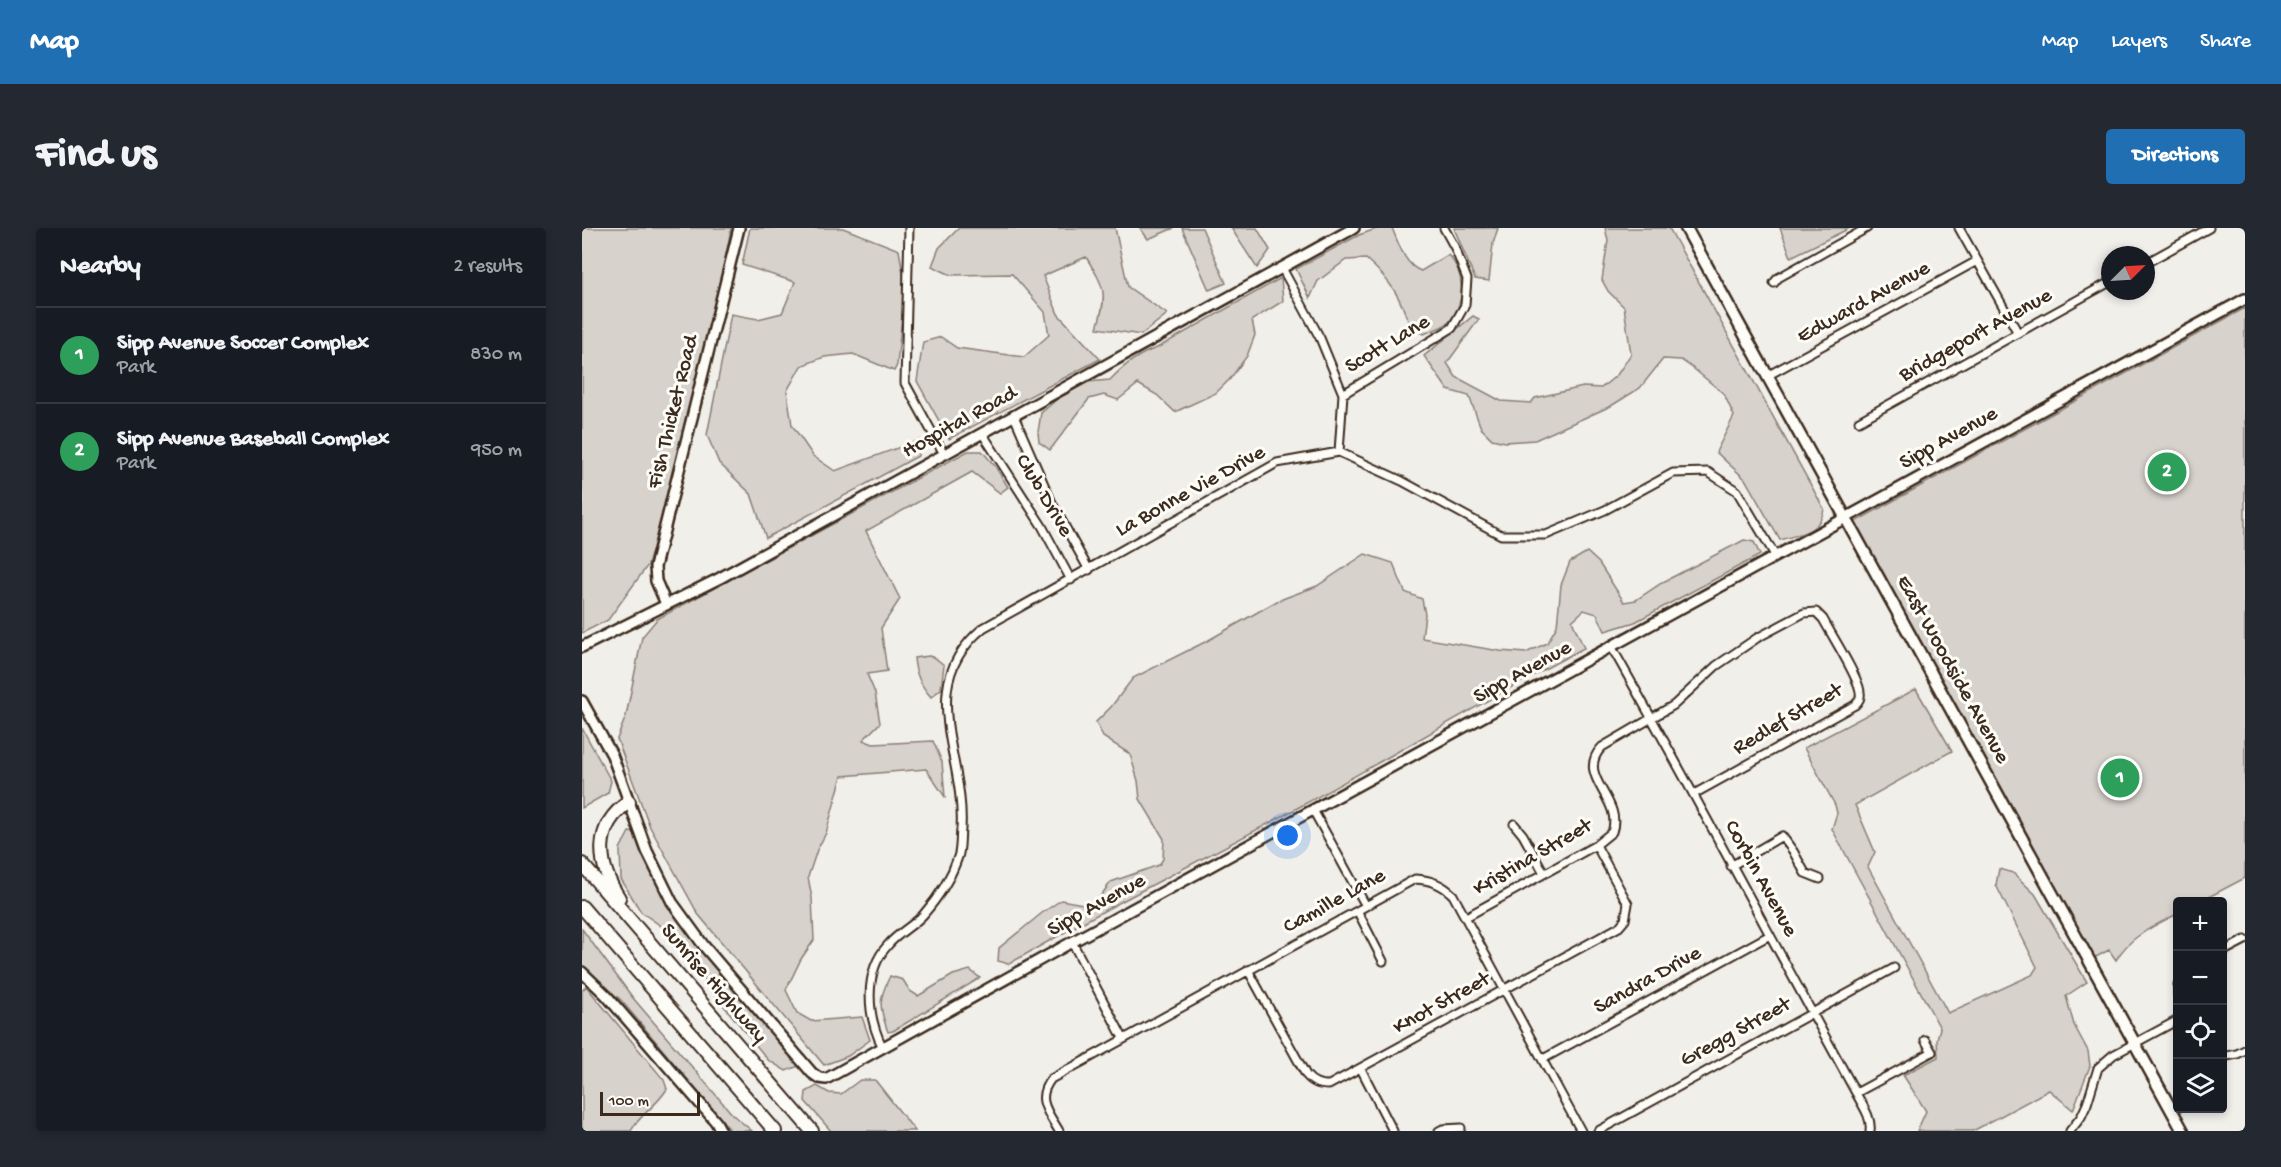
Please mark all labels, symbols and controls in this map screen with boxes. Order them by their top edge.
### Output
text: Map [30,26,79,59]
text: Map [2042,30,2078,55]
text: Layers [2111,30,2167,55]
text: Share [2200,30,2251,55]
button: Directions [2106,129,2245,184]
text: Find us [36,132,156,181]
north arrow [2101,246,2155,300]
text: Nearby [60,252,141,283]
street label: Edward Avenue [1793,255,1936,350]
text: 2 results [453,256,522,279]
street label: Bridgeport Avenue [1894,283,2058,389]
street label: Scott Lane [1341,309,1436,380]
text: Sipp Avenue Soccer Complex [117,331,369,357]
street label: Fish Thicket Road [642,331,706,492]
text: 1 [75,344,84,367]
text: 830 m [470,344,522,367]
text: Park [117,357,155,380]
street label: Hospital Road [898,380,1024,465]
street label: Sipp Avenue [1895,401,2003,477]
text: Sipp Avenue Baseball Complex [117,427,389,453]
text: 2 [75,440,84,463]
text: 950 m [471,440,522,463]
street label: La Bonne Vie Drive [1112,440,1271,544]
street label: Club Drive [1008,450,1078,543]
pin: 2 [2148,450,2186,494]
text: Park [117,453,155,476]
street label: East Woodside Avenue [1889,571,2015,769]
street label: Sipp Avenue [1469,635,1577,711]
street label: Redlef Street [1728,677,1849,762]
pin: 1 [2100,756,2140,800]
street label: Kristina Street [1469,812,1599,903]
street label: Corbin Avenue [1717,816,1803,942]
your location [1273,821,1302,850]
street label: Camille Lane [1279,863,1391,941]
street label: Sipp Avenue [1043,868,1151,944]
map controls [2173,897,2227,1113]
button: + [2173,897,2227,951]
street label: Sunrise Highway [654,919,772,1049]
street label: Sandra Drive [1590,940,1707,1021]
button: − [2173,951,2227,1005]
street label: Knot Street [1389,966,1497,1041]
street label: Gregg Street [1676,991,1797,1074]
button: locate [2173,1005,2227,1059]
button: layers [2173,1059,2227,1113]
scale bar [600,1089,700,1116]
text: 100 m [609,1093,649,1112]

